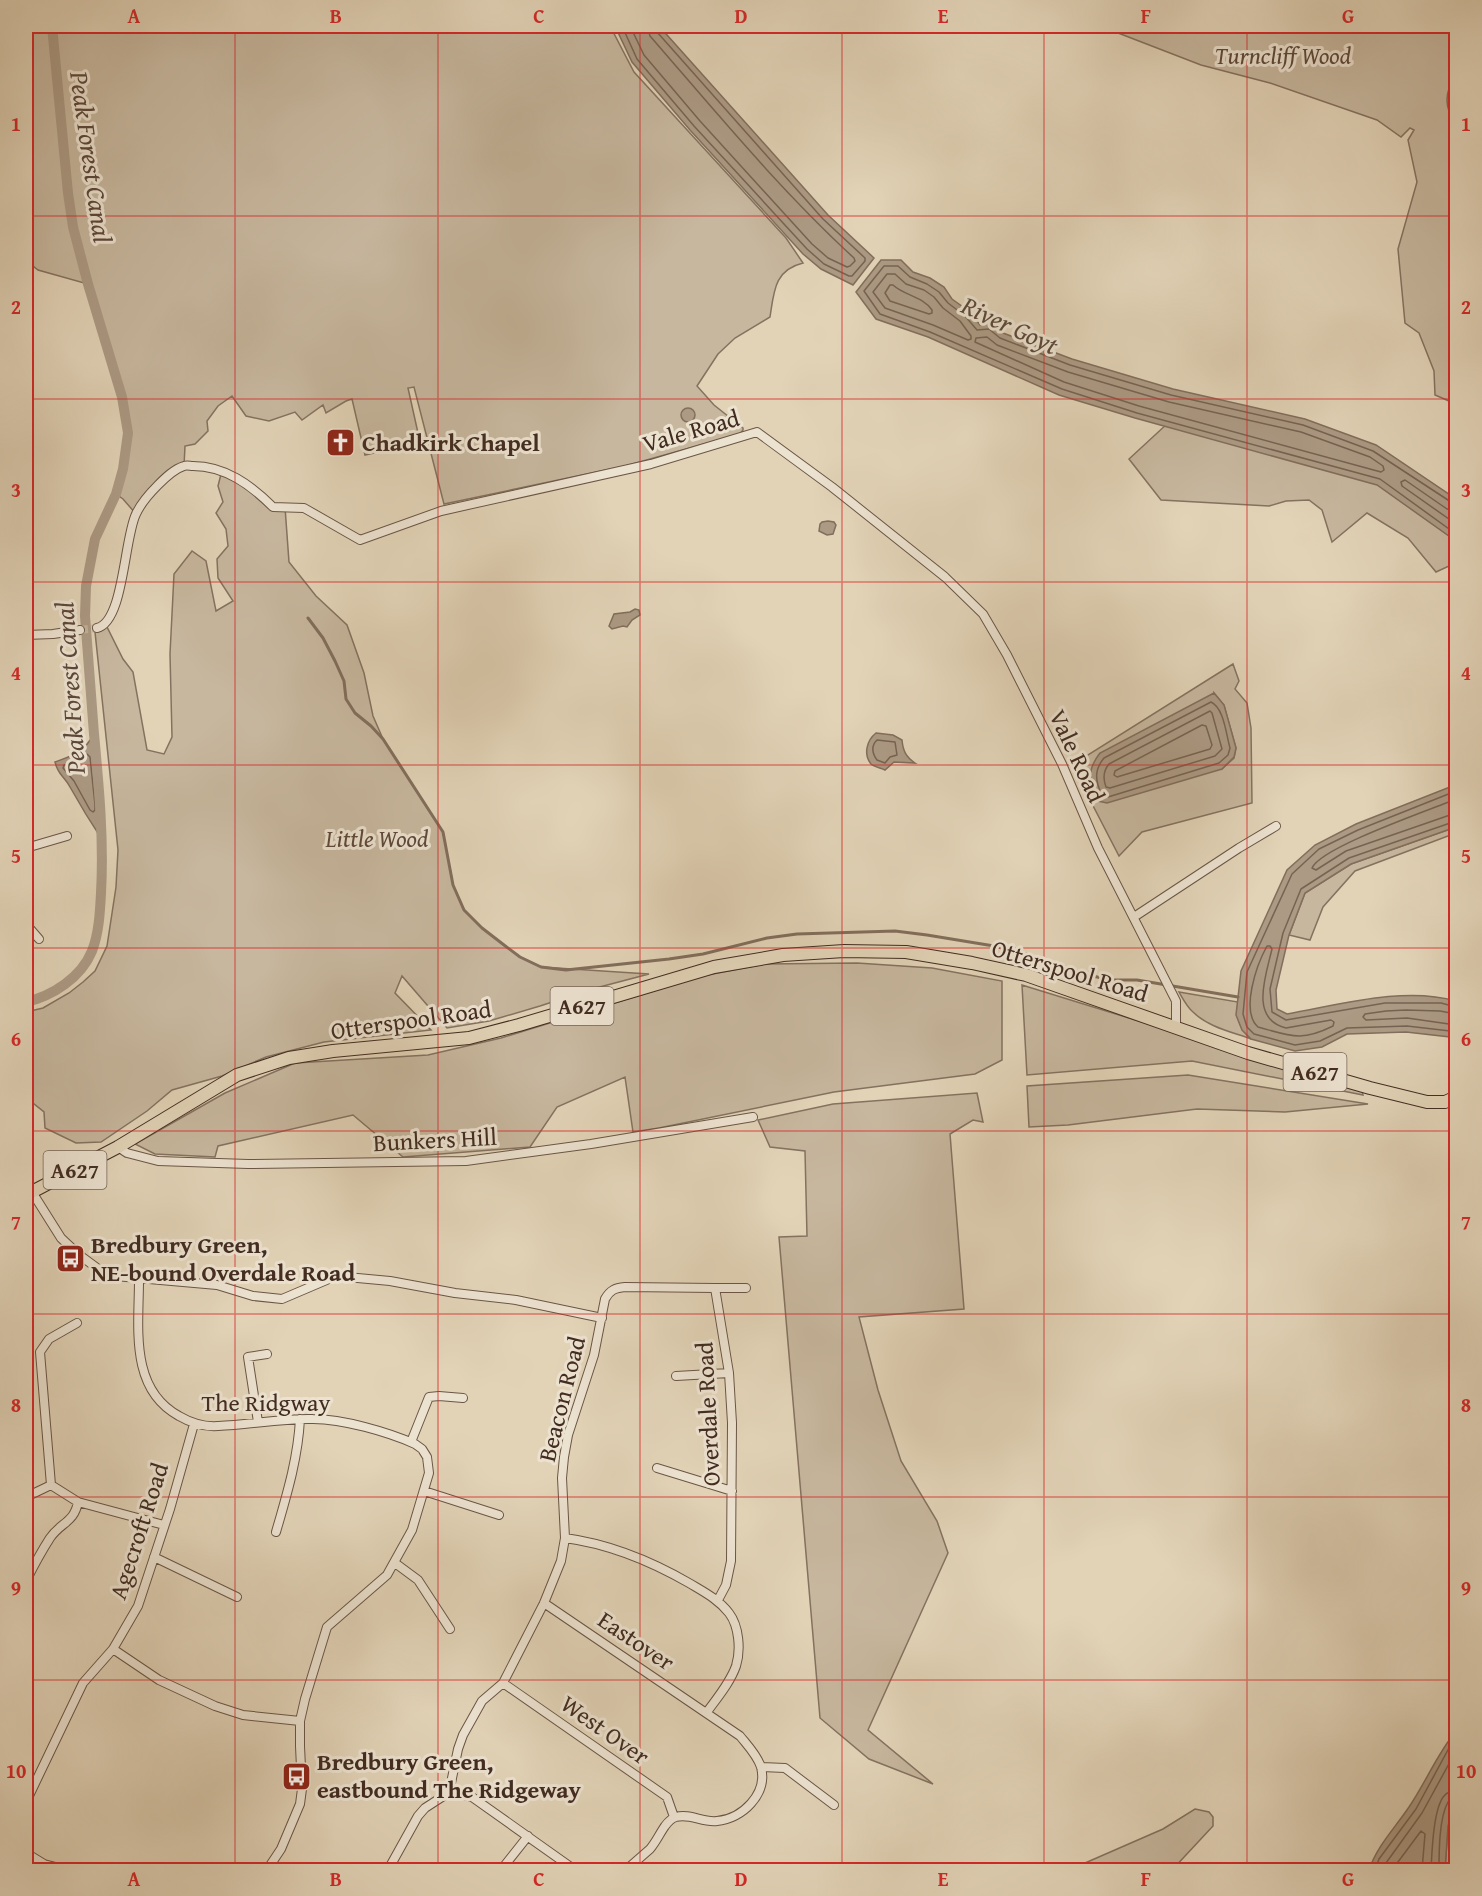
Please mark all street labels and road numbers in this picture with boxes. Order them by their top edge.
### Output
street label: Vale Road [638,400,744,461]
street label: Vale Road [1041,703,1114,808]
street label: Otterspool Road [988,930,1153,1011]
road number: A627 [550,987,614,1025]
street label: Otterspool Road [328,991,494,1048]
road number: A627 [1284,1053,1346,1091]
street label: Bunkers Hill [372,1119,498,1160]
road number: A627 [44,1151,106,1189]
street label: Beacon Road [529,1332,594,1465]
street label: Overdale Road [686,1341,729,1487]
street label: The Ridgway [202,1385,330,1420]
street label: Agecroft Road [100,1458,177,1604]
street label: Eastover [591,1602,682,1679]
street label: West Over [554,1686,657,1773]

